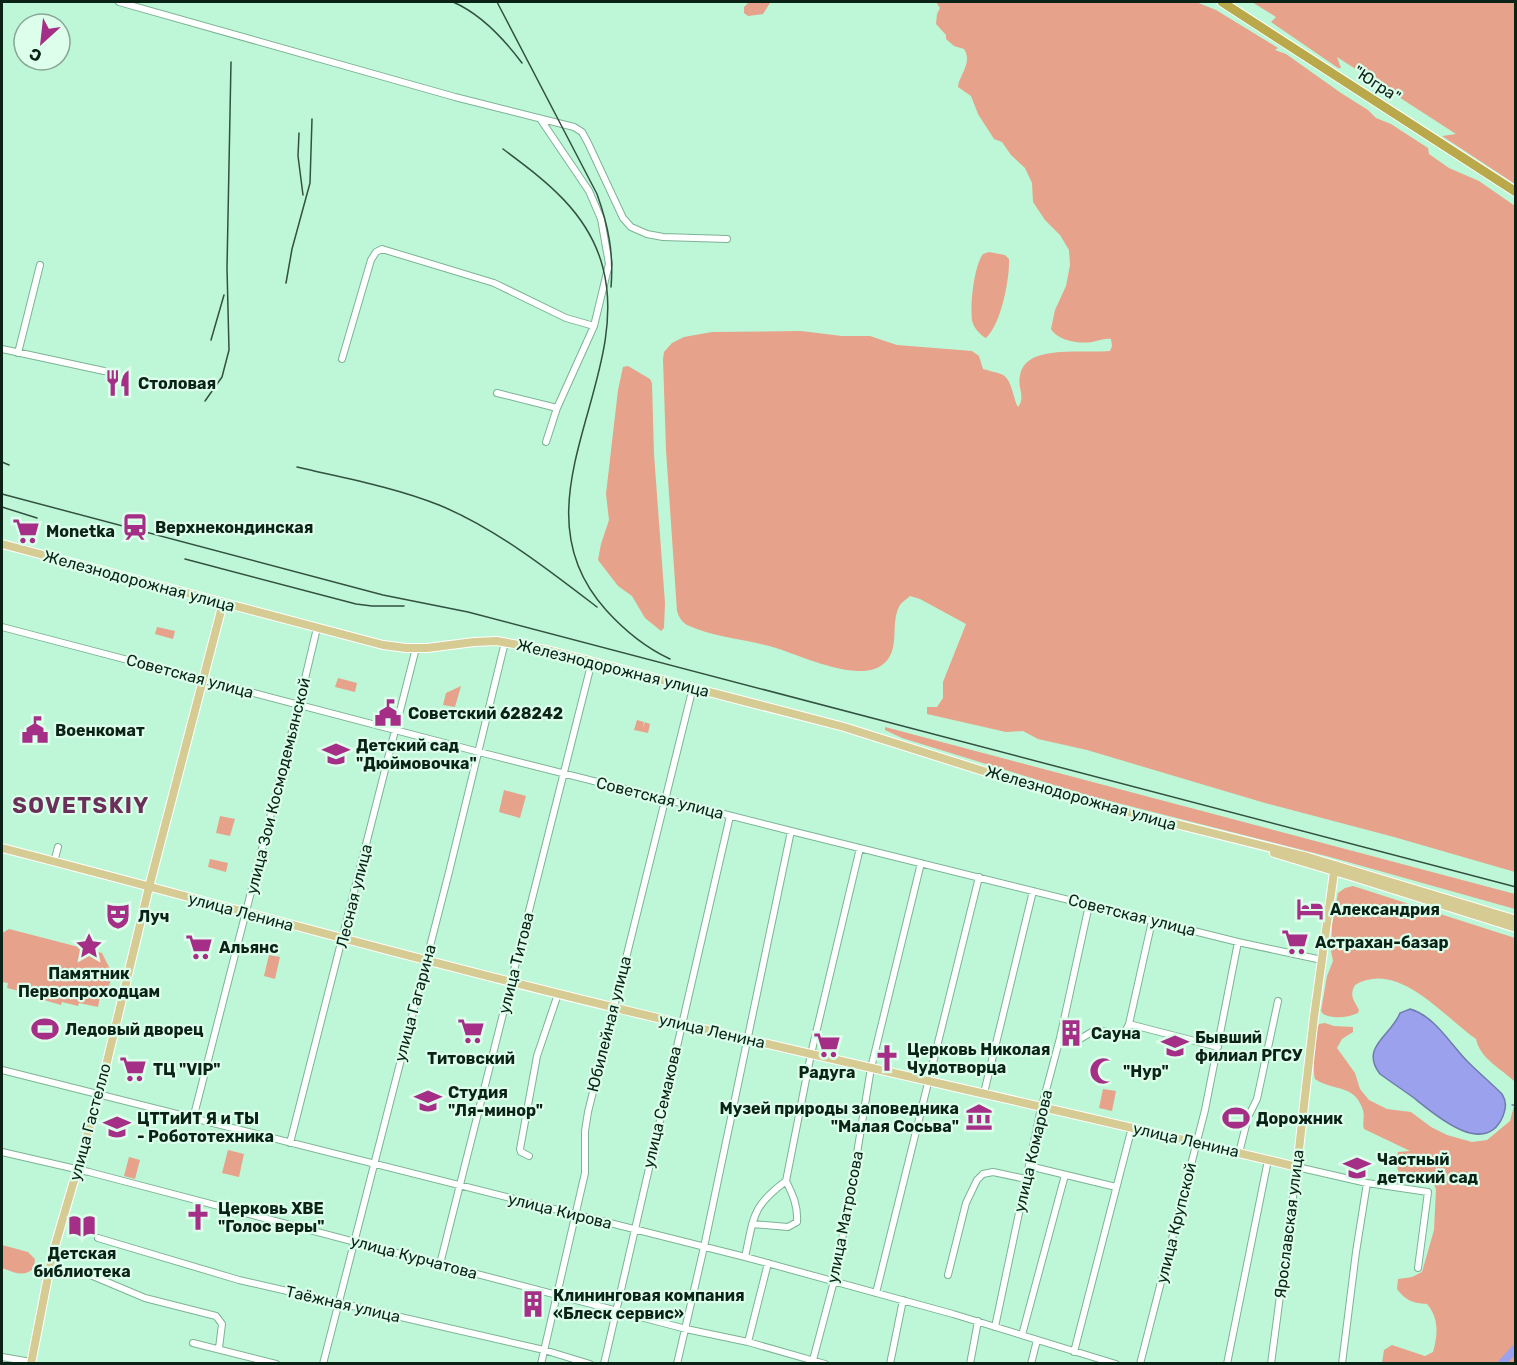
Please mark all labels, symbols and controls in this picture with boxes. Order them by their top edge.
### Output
north arrow [12,12,72,72]
text: С [26,44,45,66]
street label: "Югра" [1350,62,1404,106]
restaurant icon: Столовая [103,368,133,398]
place label: Столовая [138,374,216,393]
station icon: Верхнекондинская [120,512,150,542]
supermarket icon: Monetka [11,516,41,546]
place label: Верхнекондинская [155,518,313,537]
place label: Monetka [46,522,115,541]
street label: Железнодорожная улица [41,546,237,616]
street label: Железнодорожная улица [515,635,711,701]
street label: Советская улица [124,650,256,702]
street label: улица Зои Космодемьянской [242,676,314,896]
public building icon: Советский 628242 [373,698,403,728]
place label: Советский 628242 [408,704,563,723]
public building icon: Военкомат [20,715,50,745]
place label: Военкомат [55,721,145,740]
place label: Детский сад "Дюймовочка" [356,736,477,773]
school or university icon: Детский сад "Дюймовочка" [321,739,351,769]
street label: Железнодорожная улица [983,762,1179,834]
street label: Советская улица [594,773,726,823]
district label: SOVETSKIY [12,792,150,819]
street label: Лесная улица [332,842,376,950]
street label: улица Ленина [186,889,296,935]
street label: Советская улица [1066,890,1198,940]
hotel icon: Александрия [1295,894,1325,924]
place label: Александрия [1330,900,1440,919]
theatre icon: Луч [103,901,133,931]
place label: Луч [138,907,169,926]
street label: улица Титова [494,910,538,1016]
supermarket icon: Астрахан-базар [1280,927,1310,957]
place icon: Памятник Первопроходцам [74,931,104,961]
supermarket icon: Альянс [184,932,214,962]
place label: Астрахан-базар [1315,933,1449,952]
place label: Альянс [219,938,279,957]
street label: улица Гагарина [390,942,440,1064]
street label: Юбилейная улица [583,954,635,1094]
place label: Памятник Первопроходцам [18,964,160,1001]
street label: улица Ленина [657,1010,767,1052]
sports icon: Ледовый дворец [30,1014,60,1044]
supermarket icon: Титовский [456,1016,486,1046]
building icon: Сауна [1056,1018,1086,1048]
place label: Ледовый дворец [65,1020,204,1039]
place label: Сауна [1091,1024,1141,1043]
place label: Бывший филиал РГСУ [1195,1028,1303,1065]
supermarket icon: Радуга [812,1030,842,1060]
school or university icon: Бывший филиал РГСУ [1160,1031,1190,1061]
place label: Церковь Николая Чудотворца [907,1040,1050,1077]
church icon: Церковь Николая Чудотворца [872,1043,902,1073]
street label: улица Семакова [639,1044,685,1170]
place label: Титовский [427,1049,515,1068]
supermarket icon: ТЦ "VIP" [118,1054,148,1084]
mosque icon: "Нур" [1088,1056,1118,1086]
place label: ТЦ "VIP" [153,1060,221,1079]
street label: улица Гастелло [65,1061,115,1183]
place label: "Нур" [1123,1062,1169,1081]
place label: Радуга [798,1063,856,1082]
place label: Студия "Ля-минор" [448,1083,543,1120]
school or university icon: Студия "Ля-минор" [413,1086,443,1116]
street label: улица Комарова [1010,1088,1056,1214]
place label: Музей природы заповедника "Малая Сосьва" [719,1099,959,1136]
museum icon: Музей природы заповедника "Малая Сосьва" [964,1102,994,1132]
sports icon: Дорожник [1221,1103,1251,1133]
place label: ЦТТиИТ Я и ТЫ - Робототехника [137,1109,274,1146]
place label: Дорожник [1256,1109,1343,1128]
school or university icon: ЦТТиИТ Я и ТЫ - Робототехника [102,1112,132,1142]
street label: улица Ленина [1131,1119,1241,1161]
street label: Ярославская улица [1270,1148,1308,1300]
street label: улица Матросова [823,1149,867,1285]
place label: Частный детский сад [1377,1150,1479,1187]
school or university icon: Частный детский сад [1342,1153,1372,1183]
street label: улица Крупской [1152,1161,1200,1285]
street label: улица Кирова [506,1189,614,1233]
place label: Церковь ХВЕ "Голос веры" [218,1199,324,1236]
church icon: Церковь ХВЕ "Голос веры" [183,1202,213,1232]
library icon: Детская библиотека [67,1211,97,1241]
street label: улица Курчатова [349,1231,479,1283]
place label: Детская библиотека [33,1244,131,1281]
street label: Таёжная улица [284,1282,402,1326]
place label: Клининговая компания «Блеск сервис» [553,1286,745,1323]
building icon: Клининговая компания «Блеск сервис» [518,1289,548,1319]

